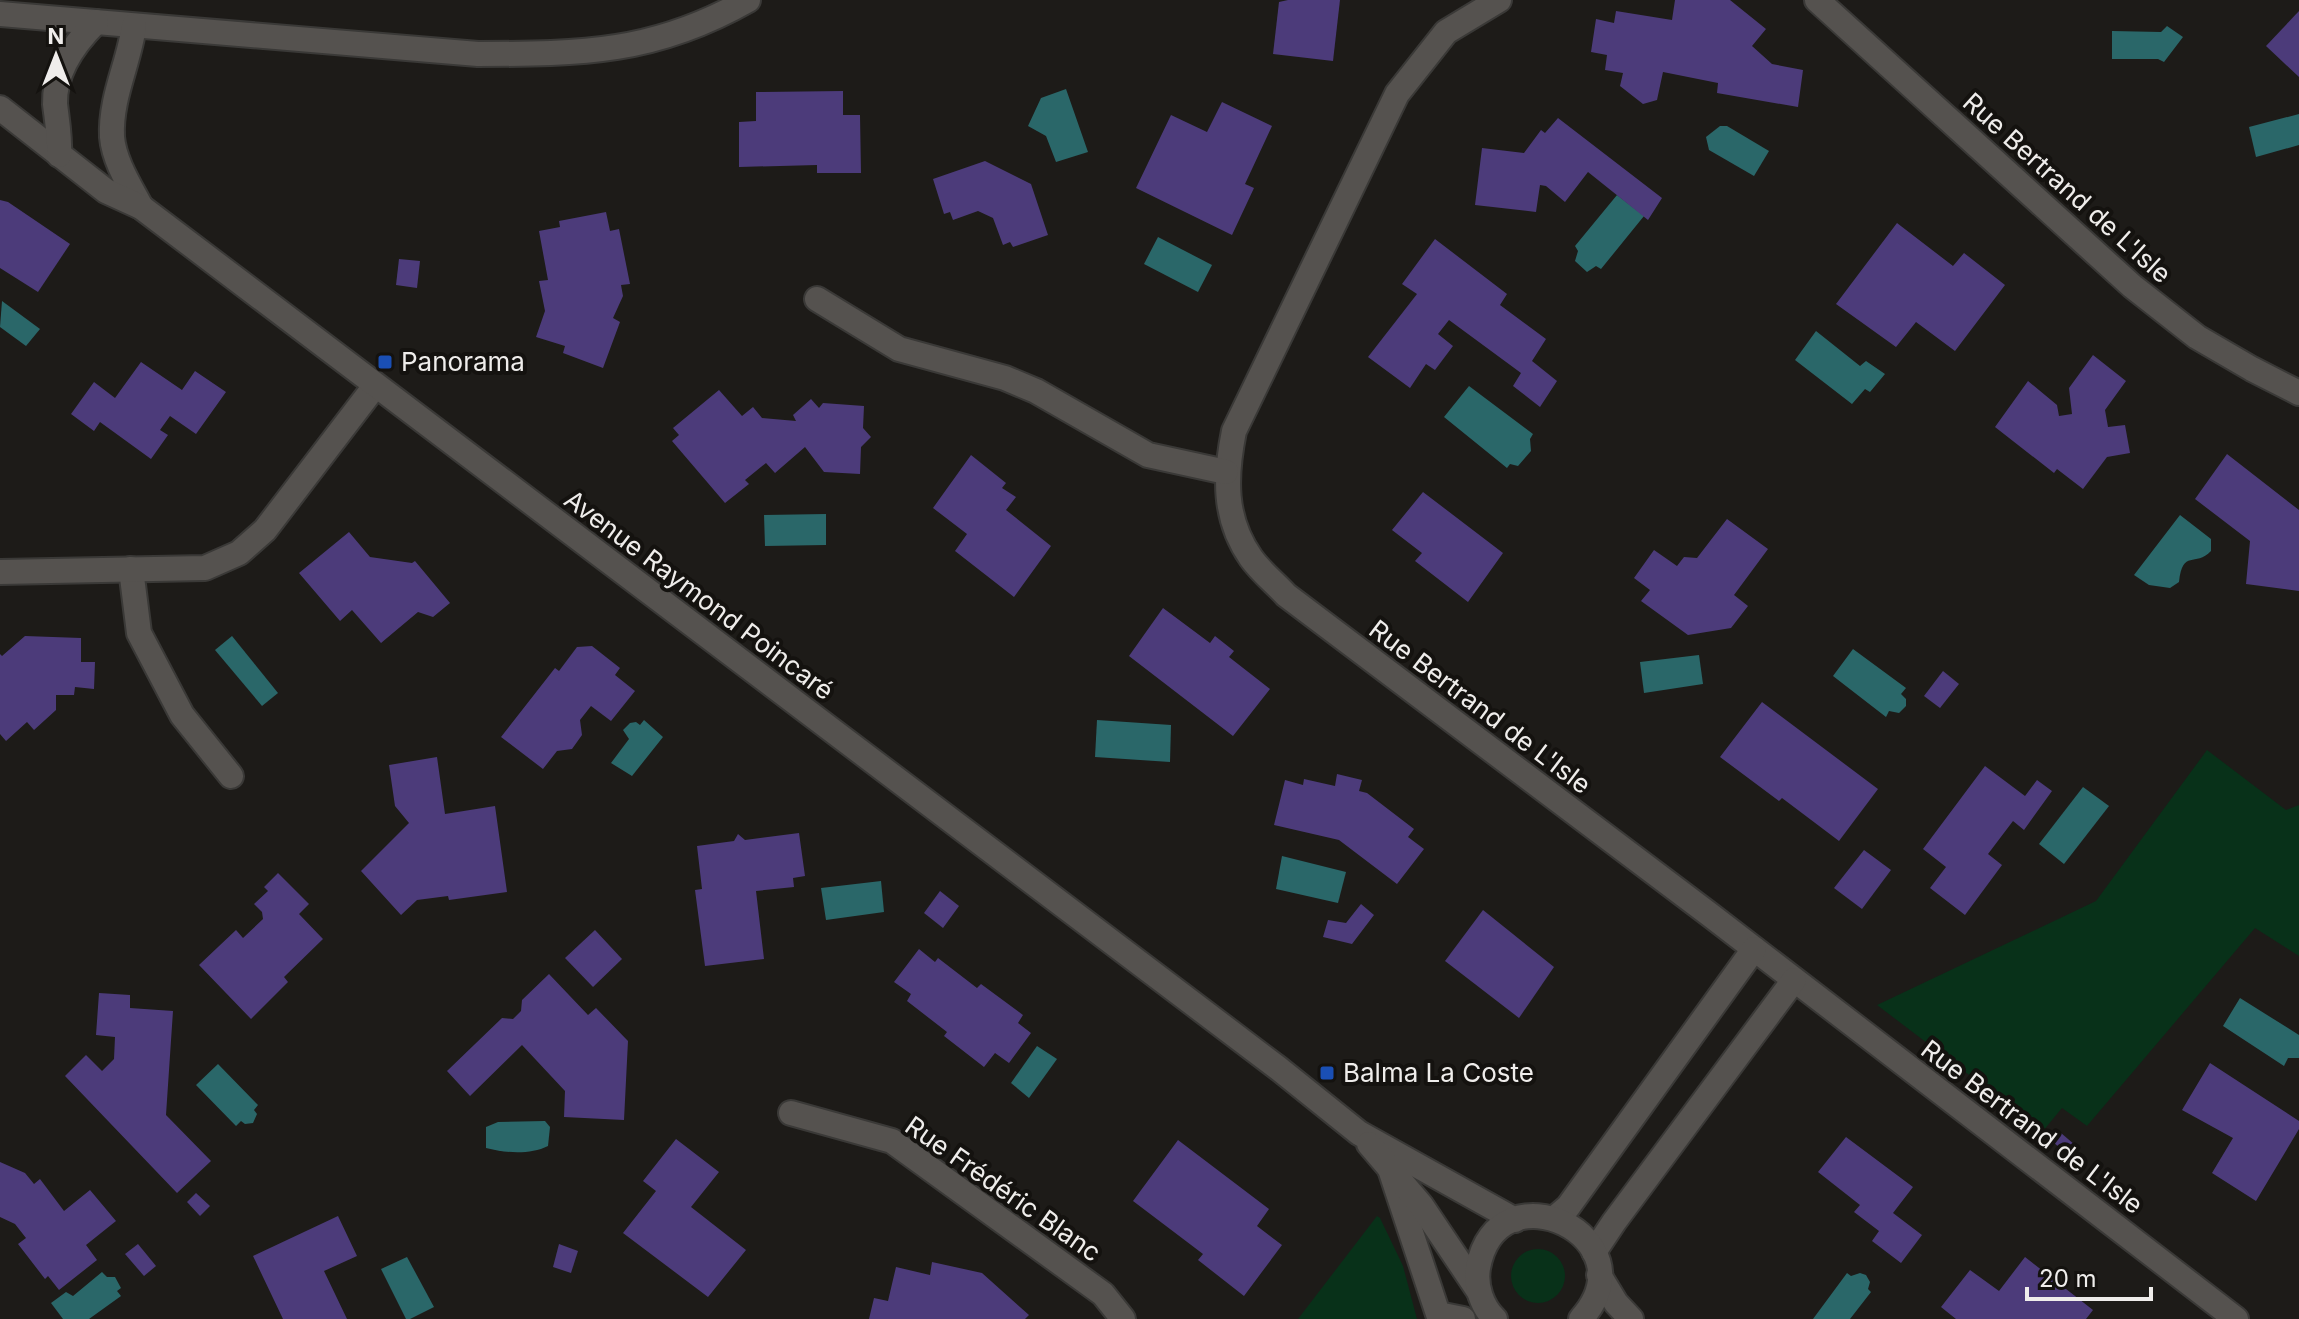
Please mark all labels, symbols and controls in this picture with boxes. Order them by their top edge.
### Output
north arrow [16,16,96,96]
text: N [48,23,64,49]
street label: Rue Bertrand de L'Isle [1957,86,2178,289]
place label: Panorama [401,346,525,377]
marker: Panorama [376,353,394,371]
street label: Avenue Raymond Poincaré [559,483,840,706]
street label: Rue Bertrand de L'Isle [1364,613,1597,800]
street label: Rue Bertrand de L'Isle [1916,1033,2149,1220]
place label: Balma La Coste [1343,1057,1534,1088]
marker: Balma La Coste [1318,1064,1336,1082]
street label: Rue Frédéric Blanc [900,1109,1107,1268]
scale bar [2027,1251,2151,1301]
text: 20 m [2039,1264,2097,1293]

